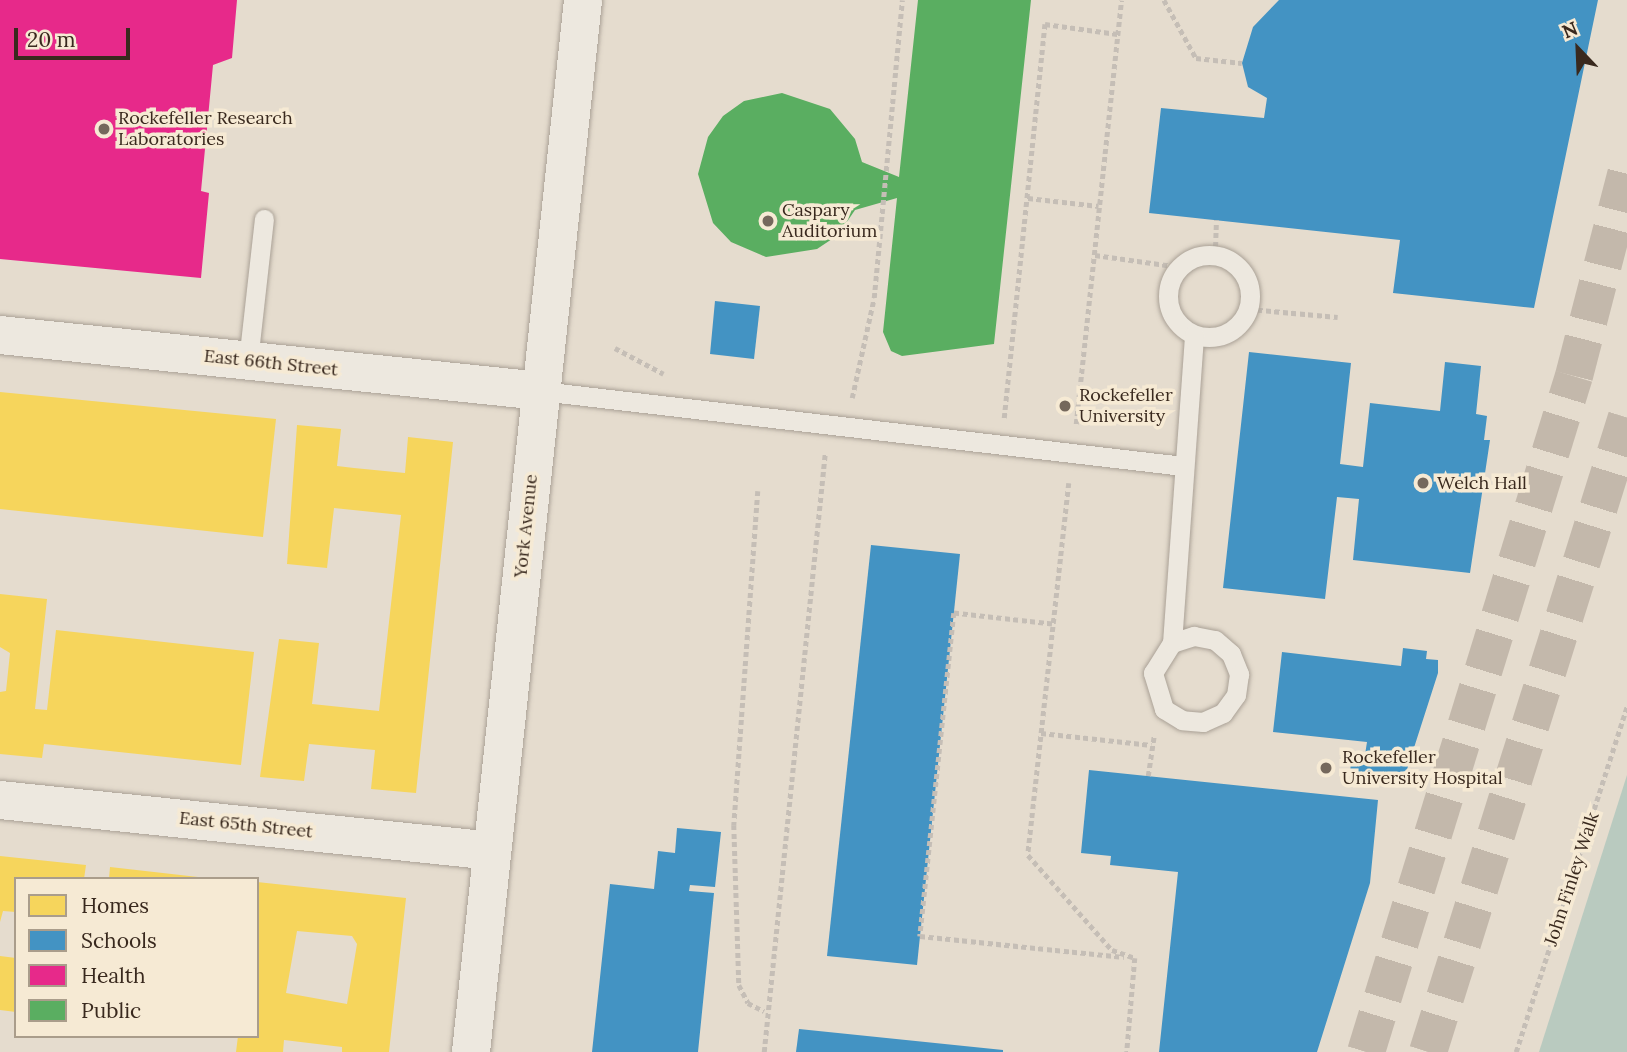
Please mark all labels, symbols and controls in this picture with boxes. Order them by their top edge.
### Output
scale bar [18,14,133,58]
north arrow [1543,14,1613,84]
text: N [1558,16,1581,44]
text: 20 m [27,26,76,53]
place label: Rockefeller Research Laboratories [118,108,293,150]
marker: Rockefeller Research Laboratories [96,121,112,137]
place label: Caspary Auditorium [782,200,877,242]
marker: Caspary Auditorium [760,213,776,229]
street label: East 66th Street [203,345,339,381]
place label: Rockefeller University [1079,385,1173,428]
marker: Rockefeller University [1057,398,1073,414]
place label: Welch Hall [1437,472,1527,494]
street label: York Avenue [510,473,542,579]
marker: Welch Hall [1415,475,1431,491]
place label: Rockefeller University Hospital [1342,747,1503,790]
marker: Rockefeller University Hospital [1316,758,1336,778]
street label: East 65th Street [178,807,314,843]
street label: John Finley Walk [1540,809,1604,949]
legend [14,877,259,1038]
text: Homes [81,892,149,919]
text: Schools [81,927,157,954]
text: Health [81,962,146,989]
text: Public [81,997,141,1024]

